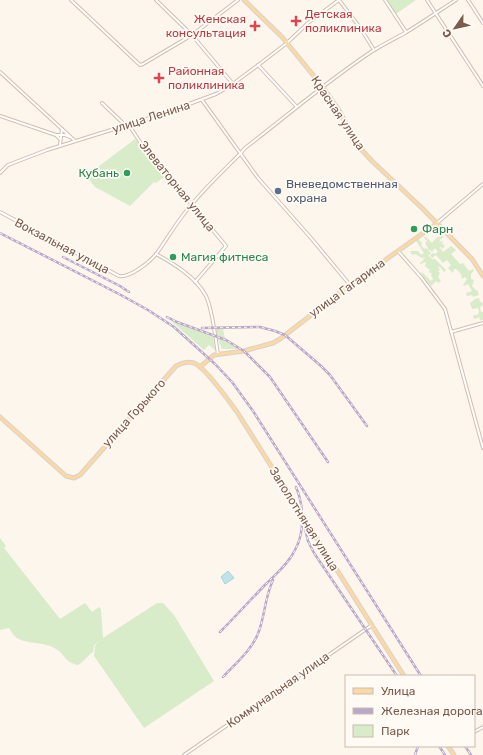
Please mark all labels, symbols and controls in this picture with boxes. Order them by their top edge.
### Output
place label: Детская поликлиника [305,7,382,35]
north arrow [435,8,475,48]
place label: Женская консультация [166,12,246,40]
marker: Детская поликлиника [290,15,302,27]
marker: Женская консультация [249,20,261,32]
text: С [439,26,455,40]
place label: Районная поликлиника [168,64,245,92]
marker: Районная поликлиника [153,72,165,84]
street label: Красная улица [308,73,368,153]
street label: улица Ленина [110,98,192,136]
street label: Элеваторная улица [136,138,218,234]
place label: Кубань [78,166,119,180]
marker: Кубань [122,168,132,178]
place label: Вневедомственная охрана [286,177,398,205]
marker: Вневедомственная охрана [273,186,283,196]
street label: Вокзальная улица [12,215,112,277]
place label: Фарн [422,222,453,236]
marker: Фарн [409,224,419,234]
place label: Магия фитнеса [181,250,268,264]
marker: Магия фитнеса [168,252,178,262]
street label: улица Гагарина [306,256,388,320]
street label: улица Горького [100,376,168,450]
street label: Заполотняная улица [266,465,342,573]
street label: Коммунальная улица [224,649,332,731]
legend [345,675,475,747]
text: Улица [381,684,415,698]
text: Железная дорога [381,704,483,718]
text: Парк [381,724,410,738]

